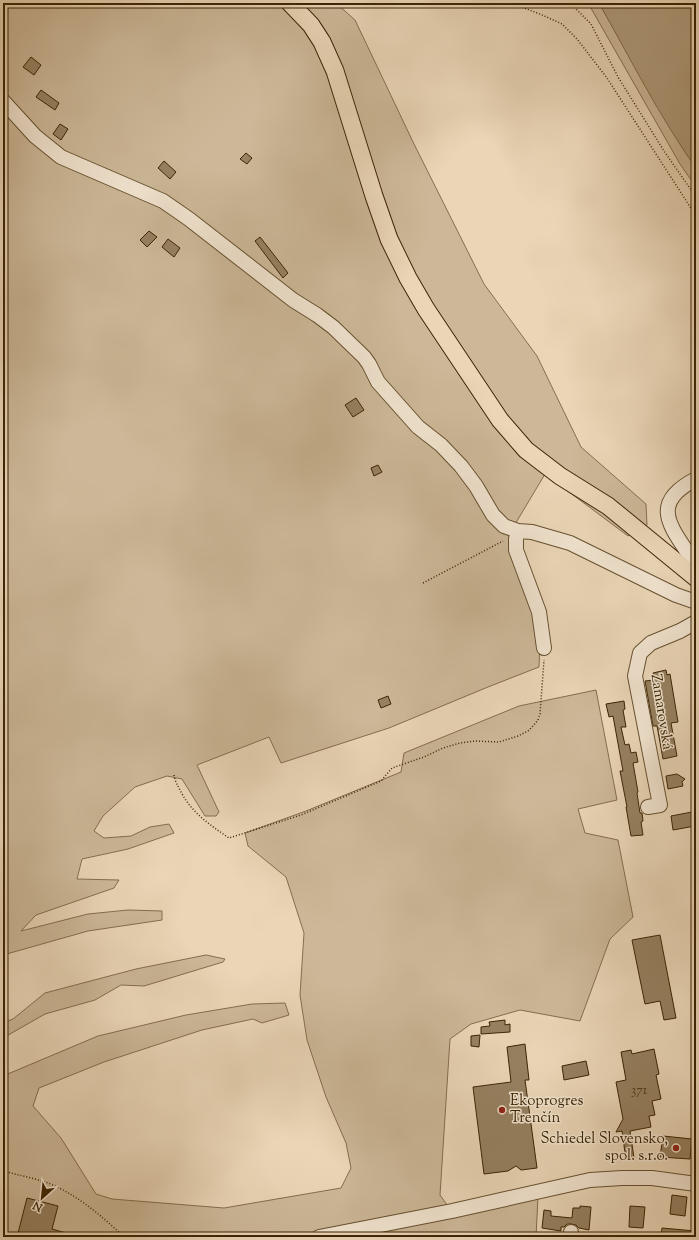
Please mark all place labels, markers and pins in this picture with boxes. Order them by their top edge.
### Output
place label: Ekoprogres Trenčín [510,1091,583,1129]
marker: Ekoprogres Trenčín [497,1105,507,1115]
place label: Schiedel Slovensko, spol. s.r.o. [540,1129,668,1167]
marker: Schiedel Slovensko, spol. s.r.o. [671,1143,681,1153]

